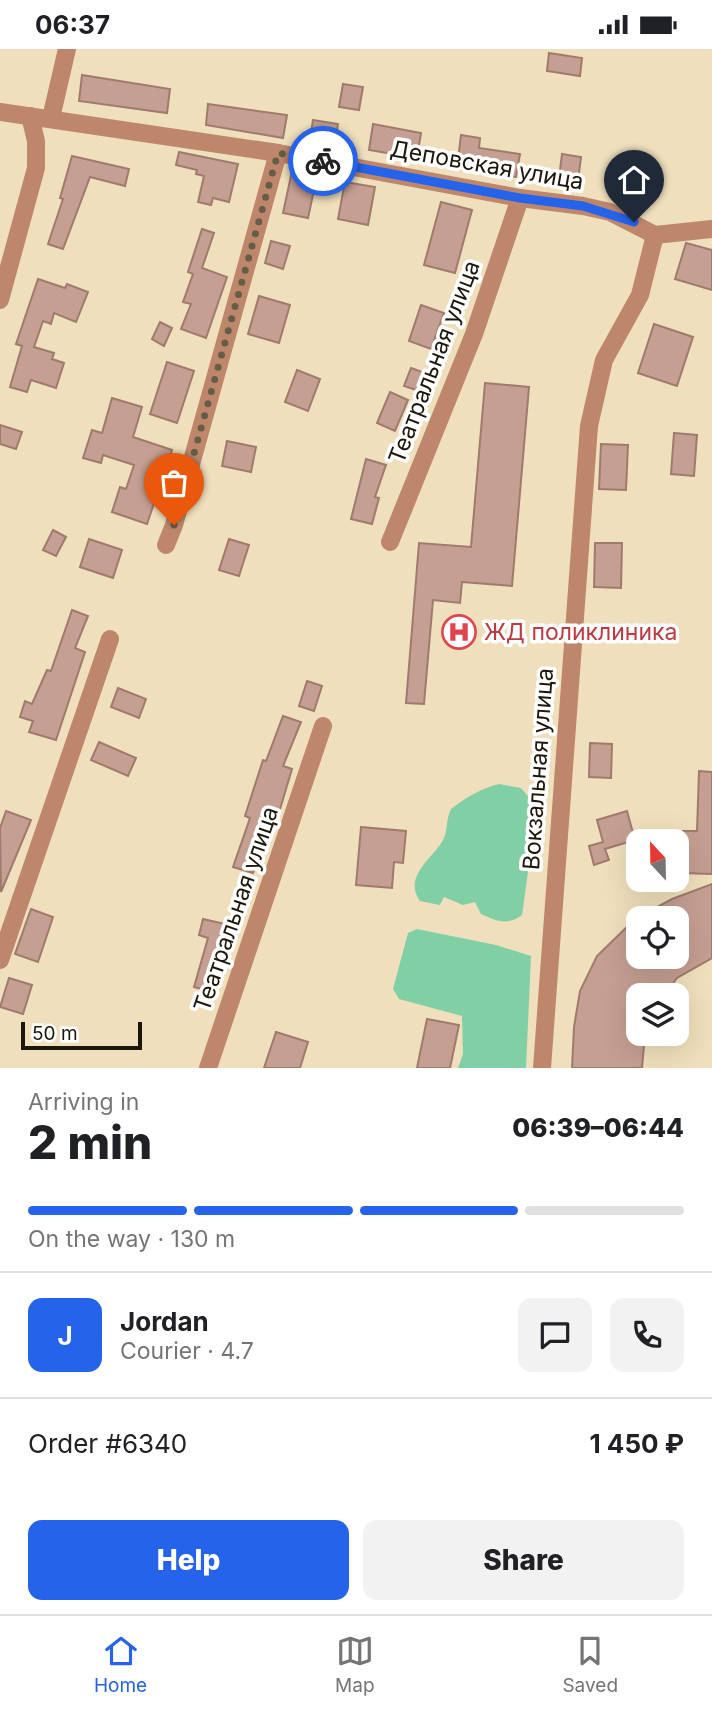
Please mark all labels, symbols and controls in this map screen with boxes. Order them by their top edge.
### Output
text: 06:37 [35,9,110,40]
courier [288,126,358,196]
street label: Деповская улица [388,134,586,196]
icon: bike [304,142,342,180]
pin [604,150,664,222]
icon: home [615,161,653,199]
street label: Театральная улица [382,257,486,467]
pin [144,453,204,525]
icon: bag [155,464,193,502]
hospital icon: ЖД поликлиника [440,613,478,651]
place label: ЖД поликлиника [484,618,677,646]
street label: Вокзальная улица [517,667,559,871]
street label: Театральная улица [188,803,284,1015]
north arrow [626,829,690,893]
map controls [626,829,689,1046]
button: locate [626,906,689,969]
button: layers [626,983,689,1046]
scale bar [21,1019,142,1051]
text: 50 m [32,1022,78,1045]
text: Arriving in [28,1088,139,1116]
text: 06:39–06:44 [512,1112,684,1143]
text: 2 min [28,1114,152,1170]
text: On the way · 130 m [28,1225,235,1253]
button: chat [518,1298,592,1372]
button: phone [610,1298,684,1372]
text: Jordan [120,1306,209,1337]
text: J [57,1320,73,1351]
text: Courier · 4.7 [120,1337,254,1365]
text: Order #6340 [28,1428,187,1459]
text: 1 450 ₽ [589,1428,684,1459]
button: Help [28,1520,349,1600]
button: Share [363,1520,684,1600]
tab: Home [94,1632,147,1697]
tab: Map [335,1632,375,1697]
tab: Saved [562,1632,618,1697]

